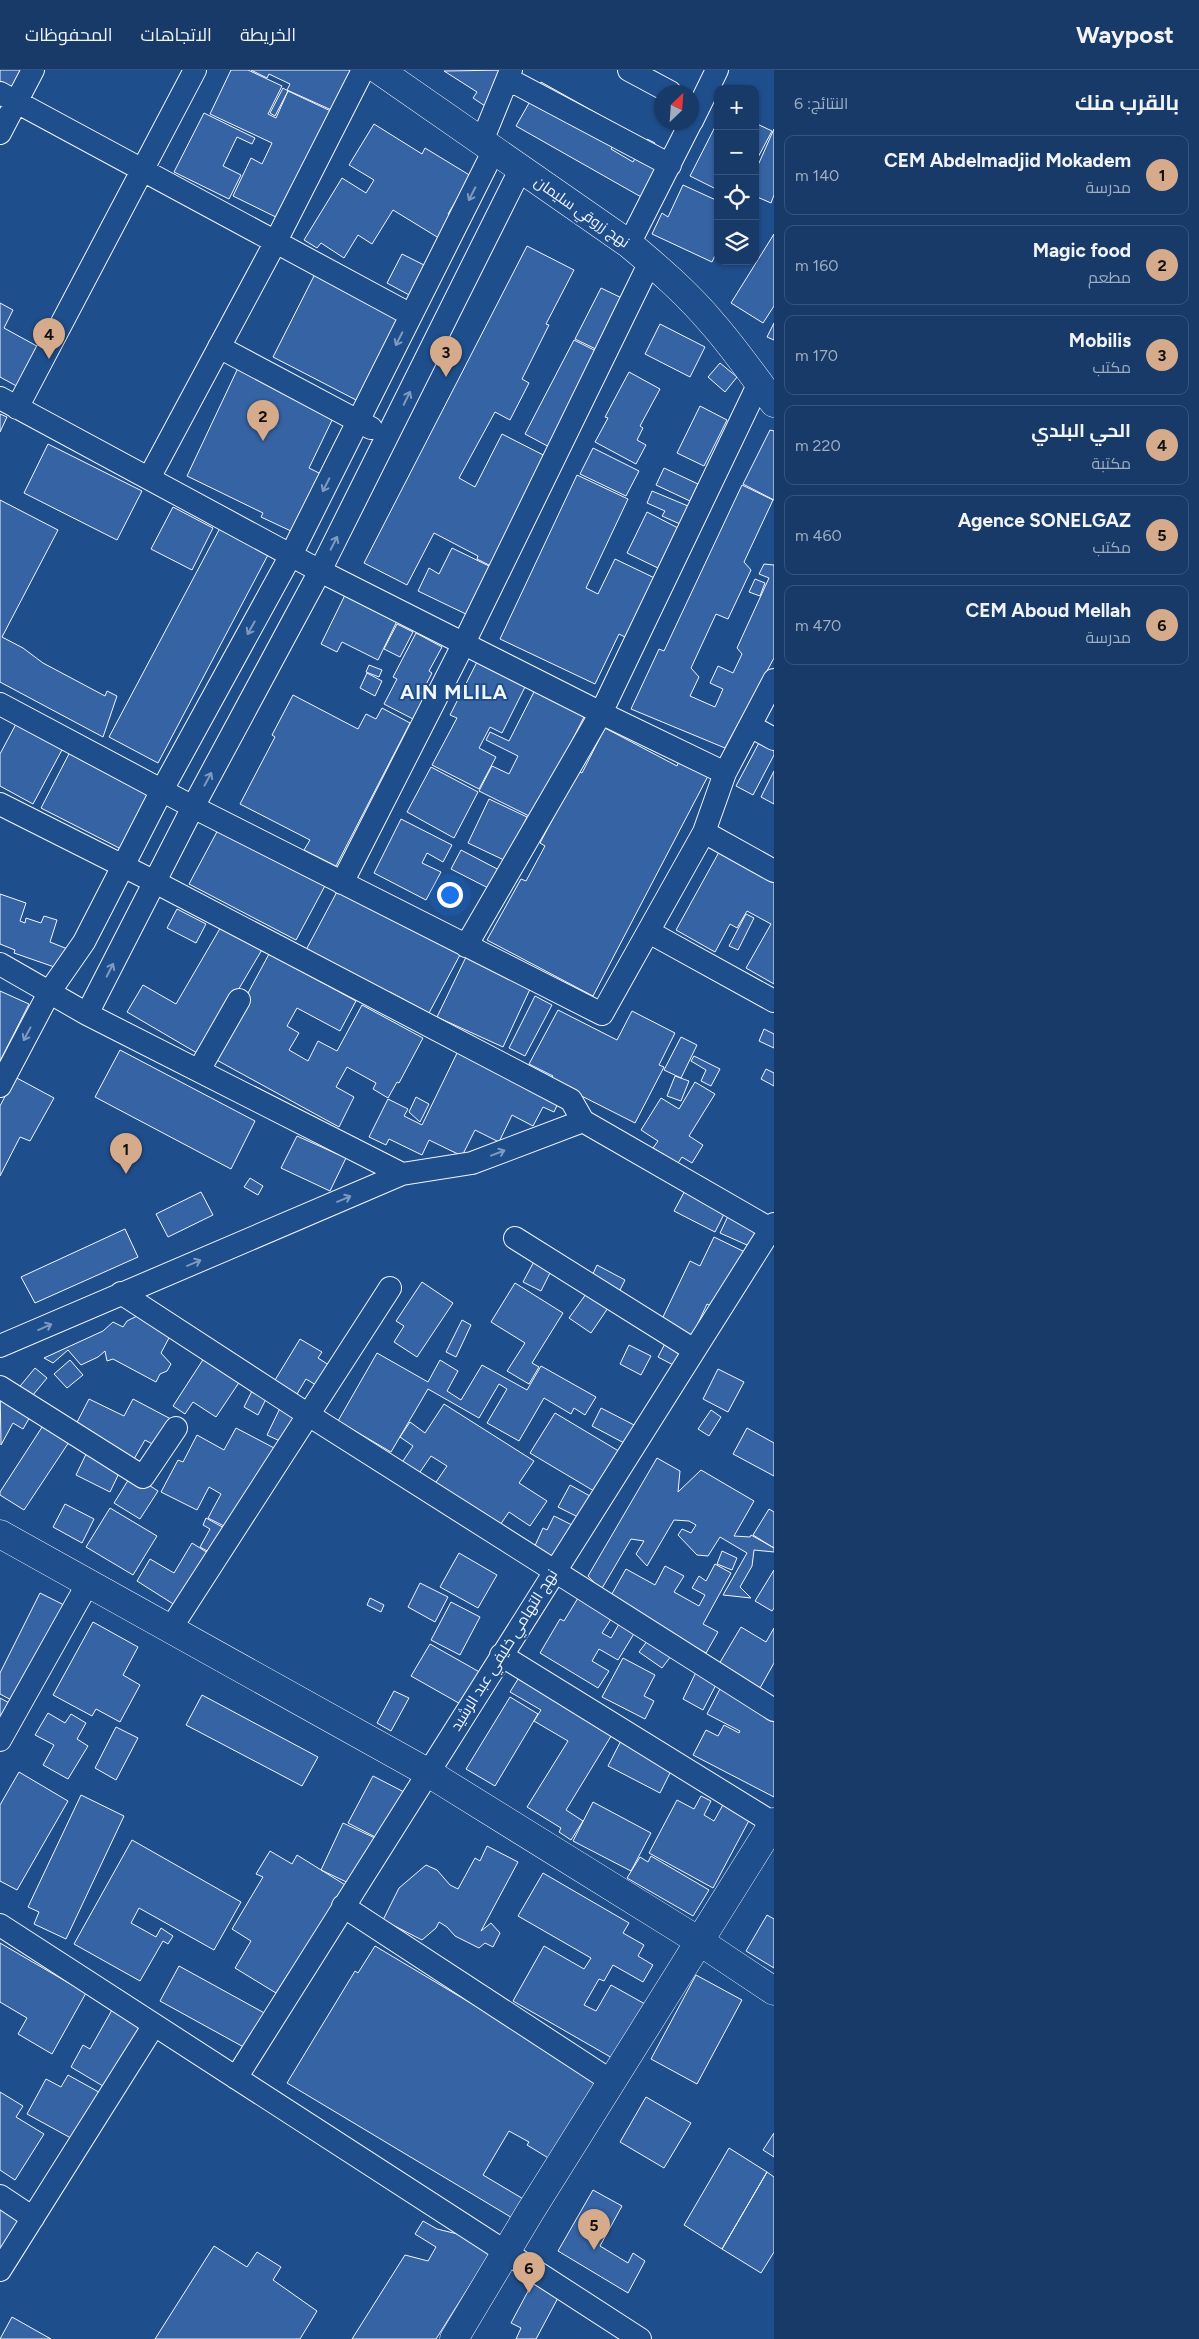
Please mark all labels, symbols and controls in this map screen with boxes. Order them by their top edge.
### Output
text: Waypost [1076,20,1174,49]
text: المحفوظات [25,24,113,46]
text: الاتجاهات [141,24,212,46]
text: الخريطة [240,24,296,46]
north arrow [654,85,699,130]
map controls [714,85,759,265]
button: + [714,85,759,130]
text: بالقرب منك [1075,90,1179,115]
text: النتائج: 6 [794,94,848,113]
button: − [714,130,759,175]
text: CEM Abdelmadjid Mokadem [884,149,1131,172]
text: 140 m [795,166,839,185]
text: 1 [1159,166,1165,185]
street label: نهج زروقي سليمان [529,172,633,254]
button: locate [714,175,759,220]
text: مدرسة [1085,178,1131,197]
one-way arrow [467,186,476,201]
button: layers [714,220,759,265]
text: Magic food [1033,239,1131,262]
text: 160 m [795,256,839,275]
text: 2 [1157,256,1167,275]
text: مطعم [1088,268,1131,287]
pin: 4 [33,318,65,359]
text: Mobilis [1069,329,1131,352]
one-way arrow [394,331,403,346]
pin: 3 [430,336,462,377]
text: 170 m [795,346,838,365]
text: 3 [1158,346,1166,365]
text: مكتب [1092,358,1131,377]
one-way arrow [402,391,412,406]
pin: 2 [247,400,279,441]
text: الحي البلدي [1031,419,1131,442]
text: 220 m [795,436,841,455]
text: 4 [1157,436,1167,455]
text: مكتبة [1092,454,1131,473]
one-way arrow [321,477,331,492]
text: Agence SONELGAZ [958,509,1131,532]
text: 460 m [795,526,842,545]
text: 5 [1157,526,1167,545]
one-way arrow [330,536,339,551]
text: مكتب [1092,538,1131,557]
text: CEM Aboud Mellah [966,599,1131,622]
text: 470 m [795,616,841,635]
text: 6 [1157,616,1167,635]
one-way arrow [246,621,256,636]
text: مدرسة [1085,628,1131,647]
district label: AIN MLILA [400,680,508,704]
one-way arrow [204,772,213,787]
your location [437,882,463,908]
one-way arrow [106,963,115,978]
one-way arrow [22,1026,31,1041]
pin: 1 [110,1133,142,1174]
one-way arrow [490,1148,505,1157]
one-way arrow [336,1194,351,1204]
one-way arrow [186,1257,201,1267]
one-way arrow [37,1321,52,1331]
street label: نهج التهامي خليفي عبد الرشيد [447,1566,564,1736]
pin: 5 [578,2209,610,2250]
pin: 6 [513,2252,545,2293]

